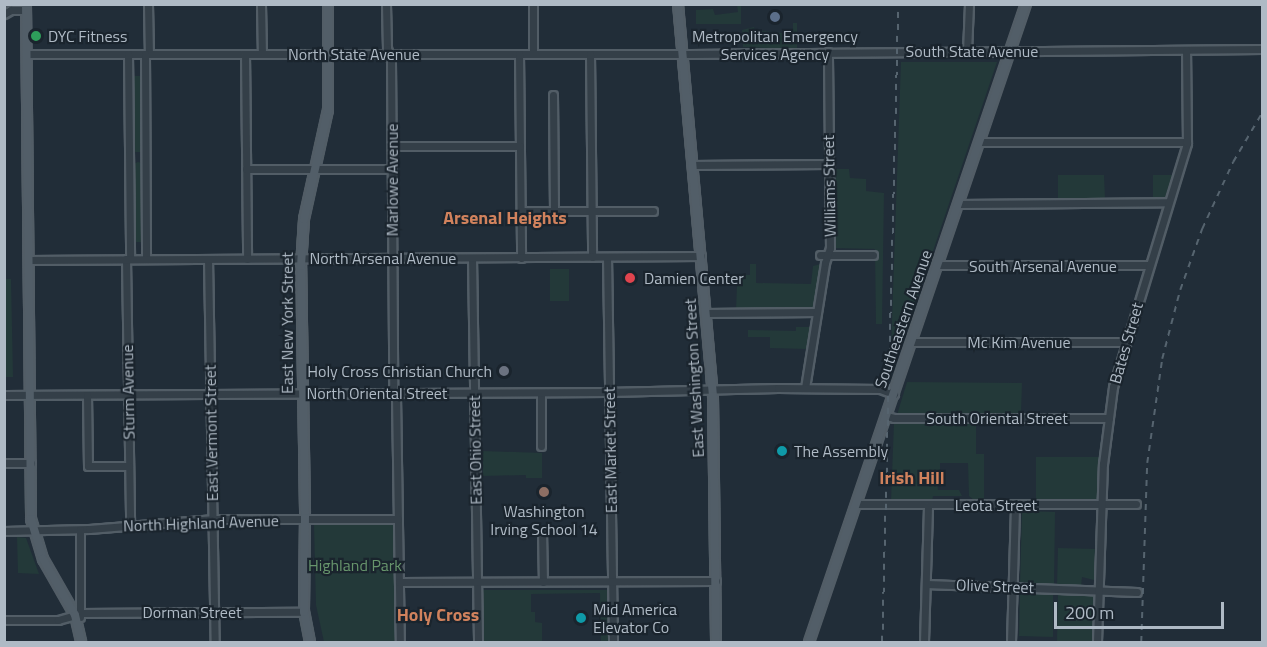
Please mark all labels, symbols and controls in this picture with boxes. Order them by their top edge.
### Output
marker: Metropolitan Emergency Services Agency [768,10,782,24]
place label: DYC Fitness [48,26,127,46]
place label: Metropolitan Emergency Services Agency [692,26,858,64]
marker: DYC Fitness [29,29,43,43]
street label: South State Avenue [906,41,1038,61]
street label: North State Avenue [288,44,420,64]
street label: Marlowe Avenue [382,124,402,236]
street label: Williams Street [819,135,839,237]
district label: Arsenal Heights [443,207,567,229]
street label: Southeastern Avenue [870,247,936,391]
street label: North Arsenal Avenue [310,248,456,268]
street label: East New York Street [277,252,297,394]
street label: South Arsenal Avenue [969,256,1117,276]
place label: Damien Center [644,268,744,288]
marker: Damien Center [621,269,639,287]
street label: East Washington Street [680,298,708,458]
street label: Bates Street [1105,300,1147,386]
street label: Mc Kim Avenue [967,332,1071,352]
street label: Sturm Avenue [118,344,138,440]
place label: Holy Cross Christian Church [307,361,492,381]
marker: Holy Cross Christian Church [497,364,511,378]
street label: East Vermont Street [200,365,222,501]
street label: North Oriental Street [307,383,447,403]
street label: East Market Street [599,387,621,513]
street label: East Ohio Street [464,395,486,505]
street label: South Oriental Street [926,408,1068,428]
place label: The Assembly [794,441,888,461]
marker: The Assembly [775,444,789,458]
district label: Irish Hill [879,467,945,489]
marker: Washington Irving School 14 [537,485,551,499]
street label: Leota Street [955,495,1037,515]
place label: Washington Irving School 14 [490,501,598,539]
street label: North Highland Avenue [123,511,279,535]
park label: Highland Park [308,555,402,575]
street label: Olive Street [956,575,1034,597]
scale bar [1057,590,1226,628]
place label: Mid America Elevator Co [593,599,677,637]
text: 200 m [1065,599,1114,626]
street label: Dorman Street [142,602,242,622]
district label: Holy Cross [397,604,479,626]
marker: Mid America Elevator Co [574,611,588,625]

